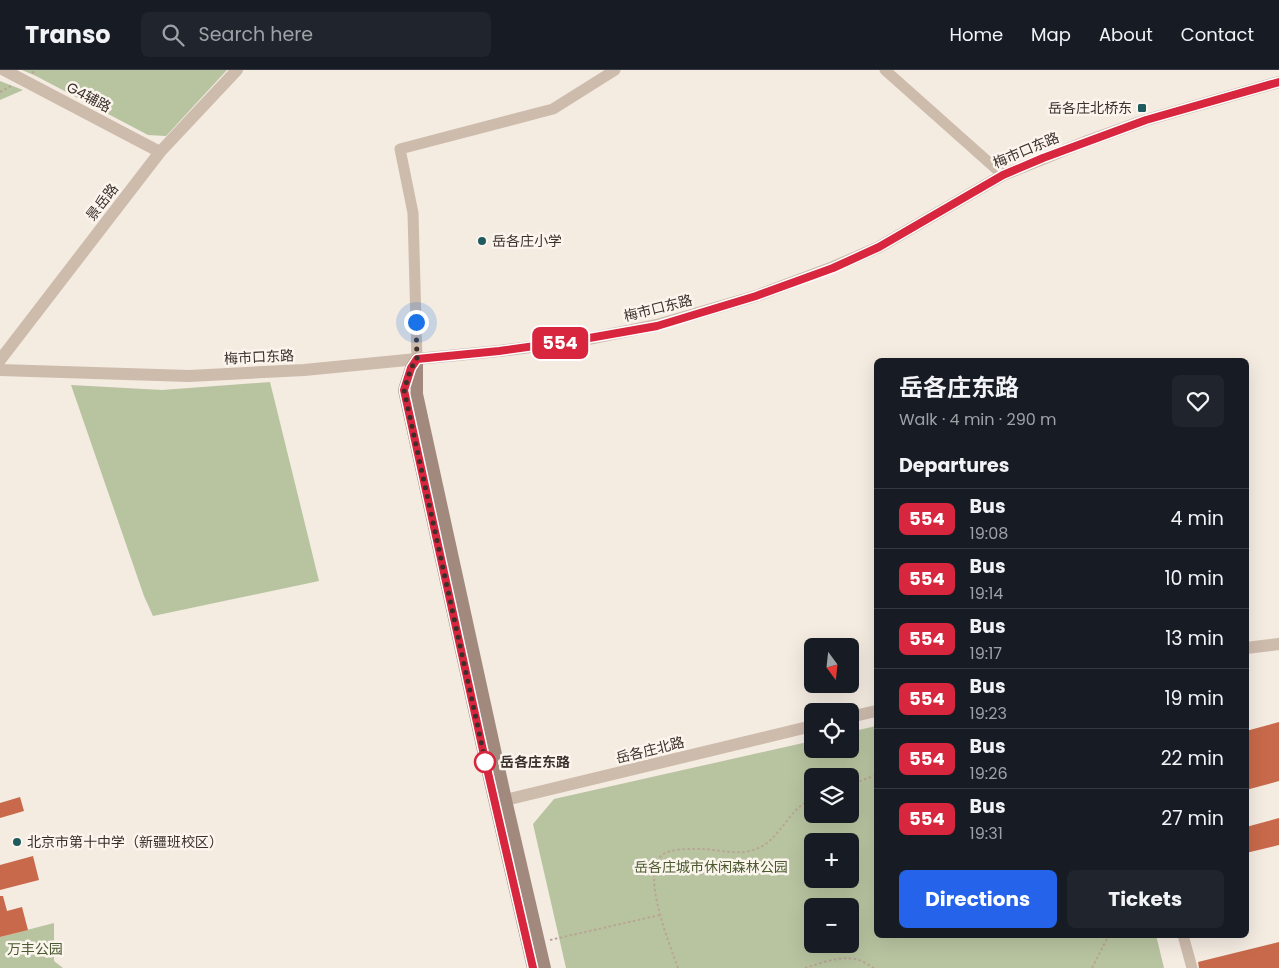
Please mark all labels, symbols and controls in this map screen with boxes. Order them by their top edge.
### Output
search box [141,12,491,57]
text: Transo [25,18,111,51]
icon: search [159,21,187,49]
text: Search here [199,21,313,48]
text: Home [949,22,1003,47]
text: Map [1031,22,1071,47]
text: About [1099,22,1153,47]
text: Contact [1181,22,1254,47]
street label: G4辅路 [63,77,115,117]
place label: 岳各庄北桥东 [1048,98,1132,118]
marker: 岳各庄北桥东 [1136,102,1148,114]
street label: 梅市口东路 [990,127,1062,173]
street label: 景岳路 [81,179,123,225]
place label: 岳各庄小学 [492,231,562,251]
marker: 岳各庄小学 [476,235,488,247]
street label: 梅市口东路 [622,290,694,326]
your location [404,310,429,335]
line badge: 554 [531,327,589,359]
text: 554 [542,330,578,355]
street label: 梅市口东路 [224,345,294,369]
text: 岳各庄东路 [899,371,1019,404]
button: heart [1172,375,1224,427]
text: Walk · 4 min · 290 m [899,408,1057,431]
text: Departures [899,452,1009,479]
text: Bus [970,493,1006,520]
text: 4 min [1171,505,1224,532]
text: 554 [909,506,945,531]
text: 19:08 [970,522,1008,545]
text: Bus [970,553,1006,580]
text: 10 min [1165,565,1224,592]
text: 554 [909,566,945,591]
text: 19:14 [970,582,1003,605]
text: Bus [970,613,1006,640]
text: 13 min [1165,625,1224,652]
text: 554 [909,626,945,651]
north arrow [804,638,859,692]
map controls [804,638,859,953]
text: 19:17 [970,642,1002,665]
text: Bus [970,673,1006,700]
text: 19 min [1164,685,1224,712]
text: 554 [909,686,945,711]
text: 19:23 [970,702,1007,725]
button: locate [804,703,859,758]
street label: 岳各庄北路 [614,732,686,768]
text: Bus [970,733,1006,760]
text: 22 min [1161,745,1224,772]
text: 554 [909,746,945,771]
marker: 岳各庄东路 [474,751,496,773]
place label: 岳各庄东路 [500,752,570,772]
text: 19:26 [970,762,1008,785]
button: layers [804,768,859,823]
text: Bus [970,793,1006,820]
text: 27 min [1161,805,1224,832]
text: 554 [909,806,945,831]
text: 19:31 [970,822,1003,845]
place label: 北京市第十中学（新疆班校区） [27,832,223,852]
button: + [804,833,859,888]
marker: 北京市第十中学（新疆班校区） [11,836,23,848]
park label: 岳各庄城市休闲森林公园 [634,857,788,877]
button: Directions [899,870,1057,928]
button: Tickets [1067,870,1224,928]
button: − [804,898,859,953]
park label: 万丰公园 [7,939,63,959]

